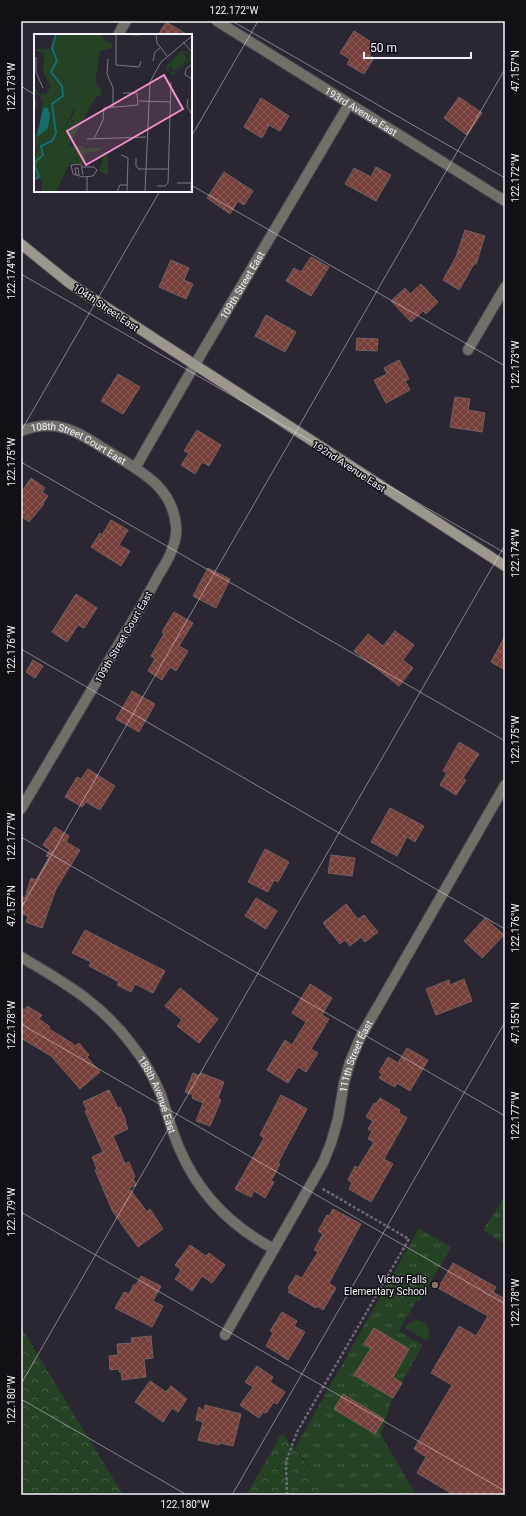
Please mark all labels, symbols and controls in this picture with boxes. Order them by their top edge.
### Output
text: 122.172°W [210,5,259,16]
inset map [34,34,192,192]
scale bar [364,34,471,60]
text: 50 m [370,41,397,55]
text: 47.157°N [510,50,521,92]
text: 122.173°W [6,62,17,111]
street label: 193rd Avenue East [323,85,399,138]
text: 122.172°W [510,153,521,202]
street label: 109th Street East [218,249,267,321]
text: 122.174°W [6,250,17,299]
street label: 104th Street East [71,281,141,333]
text: 122.173°W [510,340,521,389]
street label: 108th Street Court East [30,421,128,467]
text: 122.175°W [6,437,17,486]
street label: 192nd Avenue East [310,439,387,494]
text: 122.174°W [510,528,521,577]
street label: 109th Street Court East [93,590,154,685]
text: 122.176°W [6,625,17,674]
text: 122.175°W [510,715,521,764]
text: 122.177°W [6,812,17,861]
text: 47.157°N [6,885,17,927]
text: 122.176°W [510,903,521,952]
text: 122.178°W [6,1000,17,1049]
text: 47.155°N [510,1002,521,1044]
street label: 111th Street East [338,1019,375,1093]
street label: 188th Avenue East [136,1054,178,1135]
text: 122.177°W [510,1091,521,1140]
text: 122.179°W [6,1187,17,1236]
place label: Victor Falls Elementary School [344,1274,427,1297]
text: 122.178°W [510,1278,521,1327]
marker: Victor Falls Elementary School [430,1280,440,1290]
text: 122.180°W [6,1375,17,1424]
text: 122.180°W [161,1499,210,1510]

